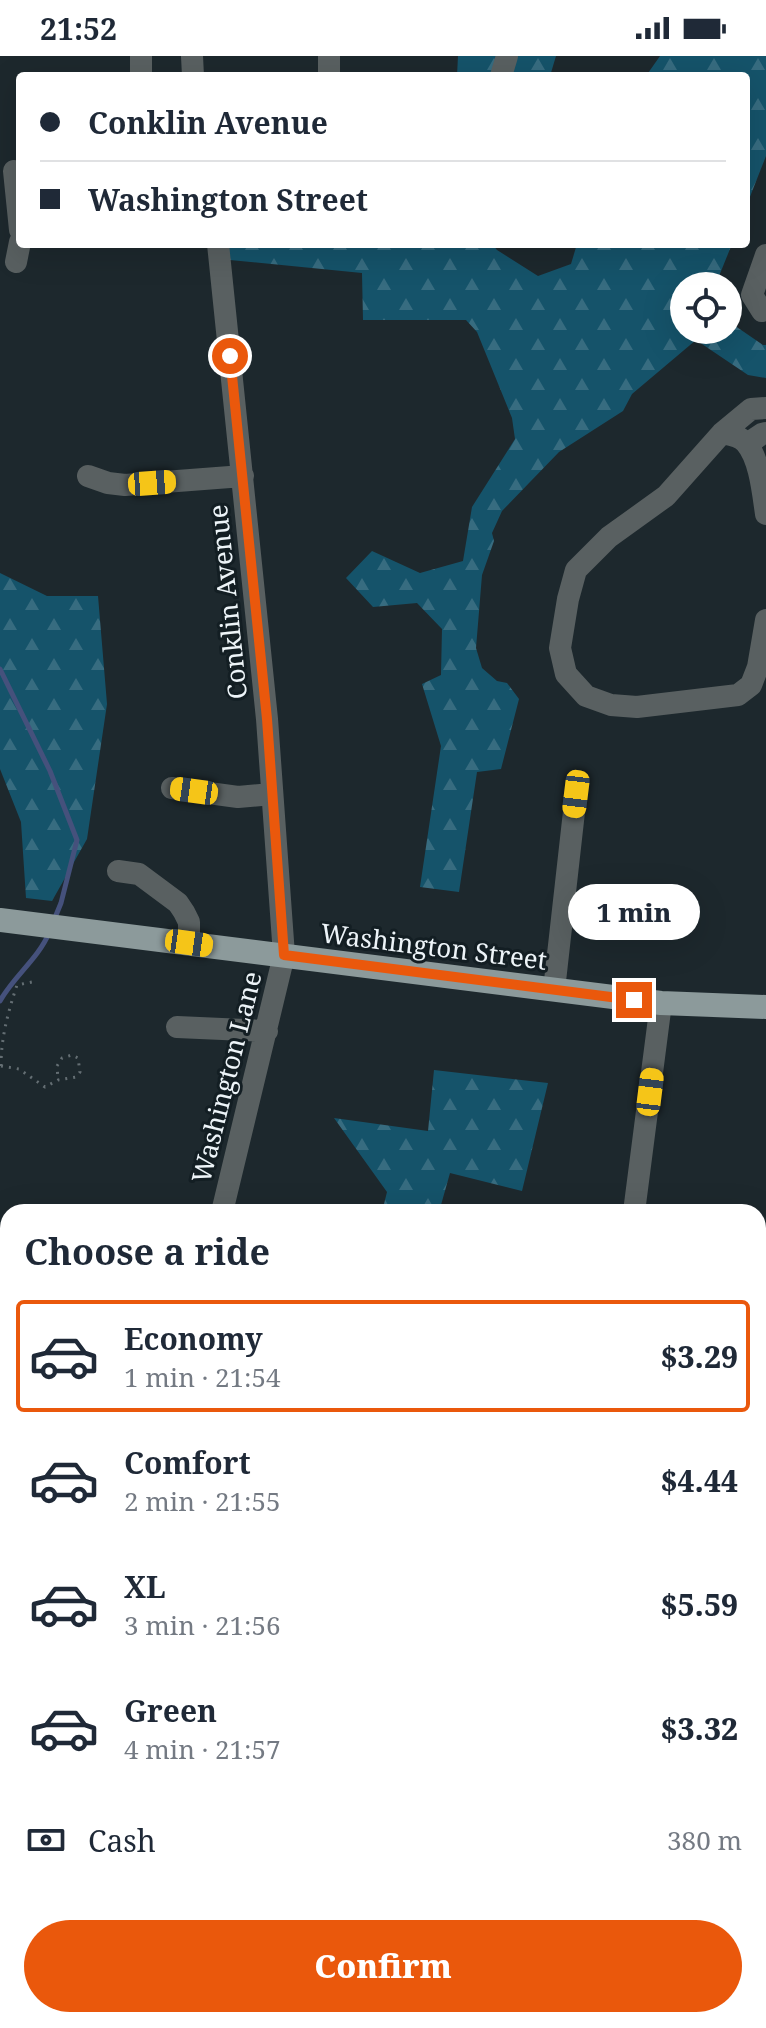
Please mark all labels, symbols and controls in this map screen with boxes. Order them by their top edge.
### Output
text: 21:52 [40,8,117,49]
text: Conklin Avenue [88,102,328,143]
text: Washington Street [88,179,368,220]
map controls [670,272,742,344]
button: locate [670,272,742,344]
route start [212,338,248,374]
car [127,469,177,497]
street label: Conklin Avenue [199,503,255,701]
car [561,769,591,819]
car [169,776,219,806]
callout: 1 min [568,884,700,940]
text: 1 min [597,894,671,930]
street label: Washington Street [319,914,549,978]
car [164,928,214,958]
street label: Washington Lane [182,968,270,1186]
route end [616,982,652,1018]
car [635,1067,665,1117]
text: Choose a ride [24,1227,270,1276]
text: Economy [124,1318,263,1359]
icon: car [28,1320,100,1392]
text: $3.29 [661,1336,738,1377]
text: 1 min · 21:54 [124,1359,281,1395]
text: Comfort [124,1442,251,1483]
icon: car [28,1444,100,1516]
text: $4.44 [661,1460,738,1501]
text: 2 min · 21:55 [124,1483,281,1519]
text: XL [124,1566,166,1607]
icon: car [28,1568,100,1640]
text: $5.59 [661,1584,738,1625]
text: 3 min · 21:56 [124,1607,281,1643]
text: Green [124,1690,217,1731]
icon: car [28,1692,100,1764]
text: $3.32 [661,1708,738,1749]
text: 4 min · 21:57 [124,1731,281,1767]
icon: cash [24,1818,68,1862]
text: Cash [88,1820,156,1861]
text: 380 m [667,1822,742,1858]
button: Confirm [24,1920,742,2012]

